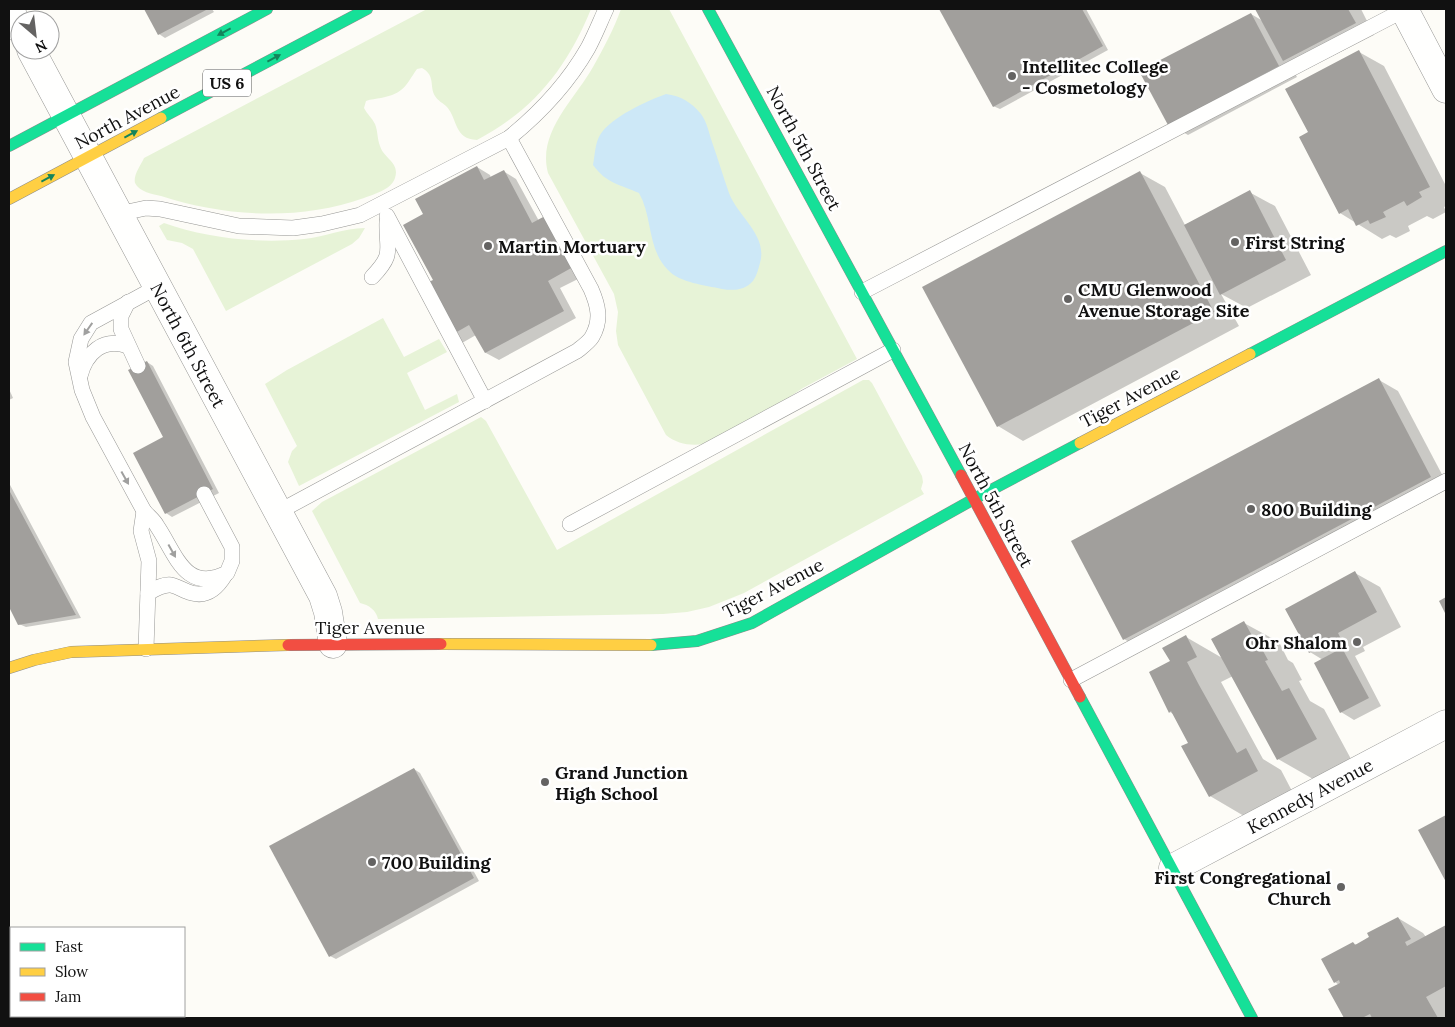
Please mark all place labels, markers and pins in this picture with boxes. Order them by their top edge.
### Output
place label: Intellitec College - Cosmetology [1022,55,1169,99]
marker: Intellitec College - Cosmetology [1006,70,1018,82]
place label: First String [1245,231,1346,254]
place label: Martin Mortuary [498,235,646,258]
marker: First String [1229,236,1241,248]
marker: Martin Mortuary [482,240,494,252]
place label: CMU Glenwood Avenue Storage Site [1078,278,1250,322]
marker: CMU Glenwood Avenue Storage Site [1062,293,1074,305]
place label: 800 Building [1261,498,1372,521]
marker: 800 Building [1245,503,1257,515]
place label: Ohr Shalom [1245,631,1347,654]
marker: Ohr Shalom [1351,636,1363,648]
place label: Grand Junction High School [555,761,689,805]
marker: Grand Junction High School [539,776,551,788]
place label: 700 Building [382,851,492,874]
marker: 700 Building [366,856,378,868]
place label: First Congregational Church [1154,866,1331,910]
marker: First Congregational Church [1335,881,1347,893]

